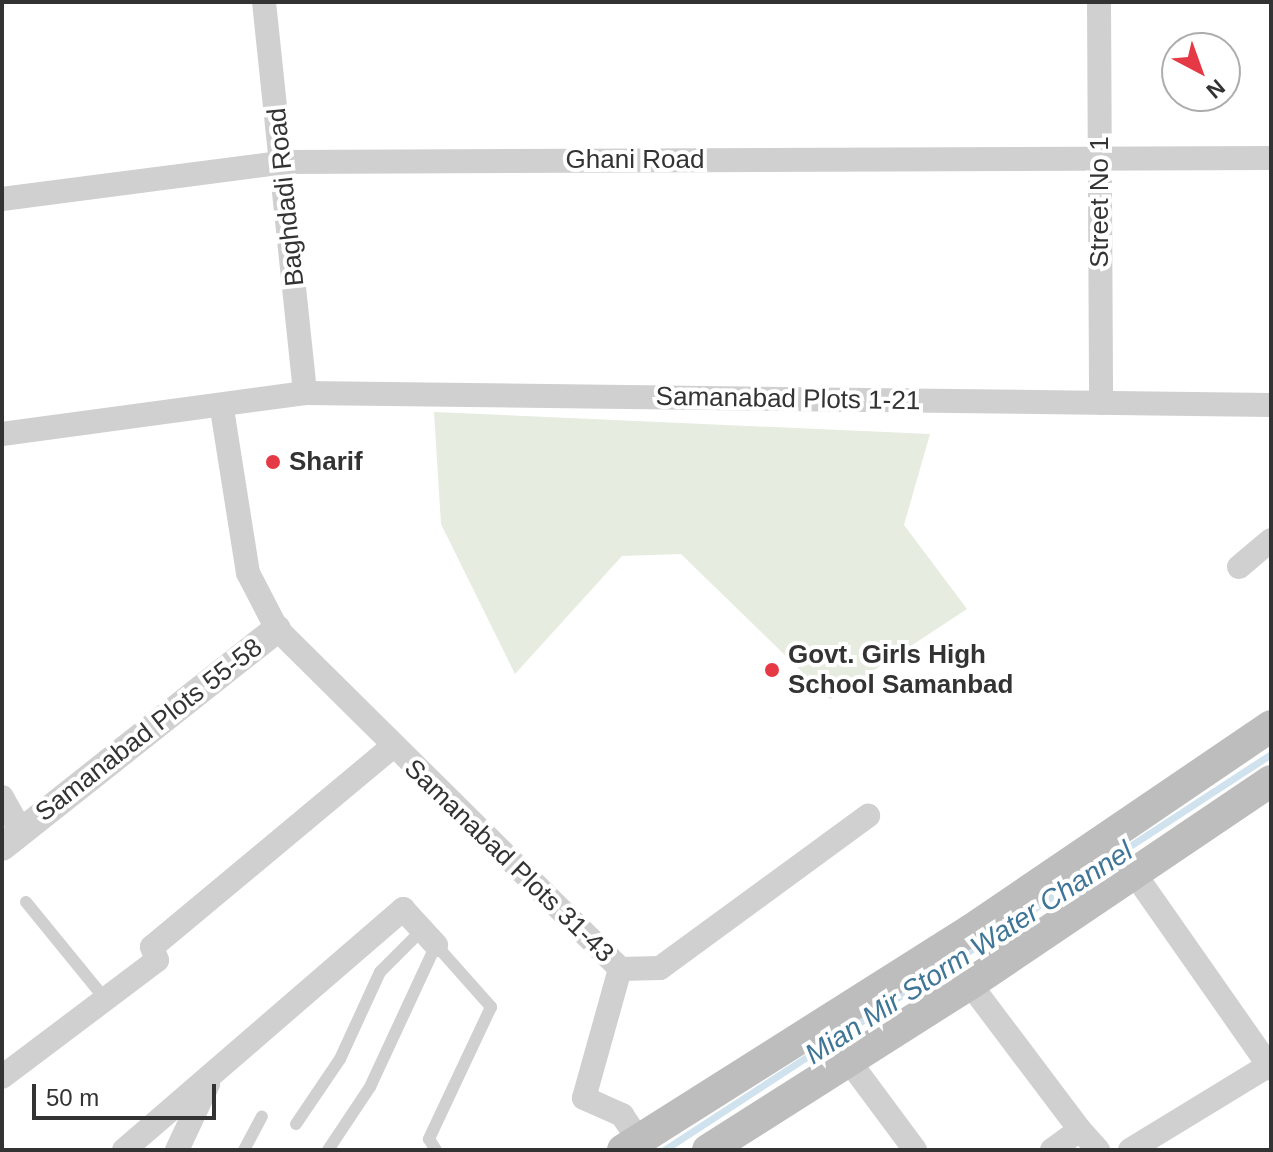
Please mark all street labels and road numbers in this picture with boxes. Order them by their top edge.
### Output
street label: Baghdadi Road [261,106,311,288]
street label: Street No 1 [1084,136,1116,268]
street label: Ghani Road [566,144,704,176]
street label: Samanabad Plots 1-21 [655,381,921,417]
street label: Samanabad Plots 55-58 [29,632,269,828]
street label: Samanabad Plots 31-43 [398,753,620,969]

